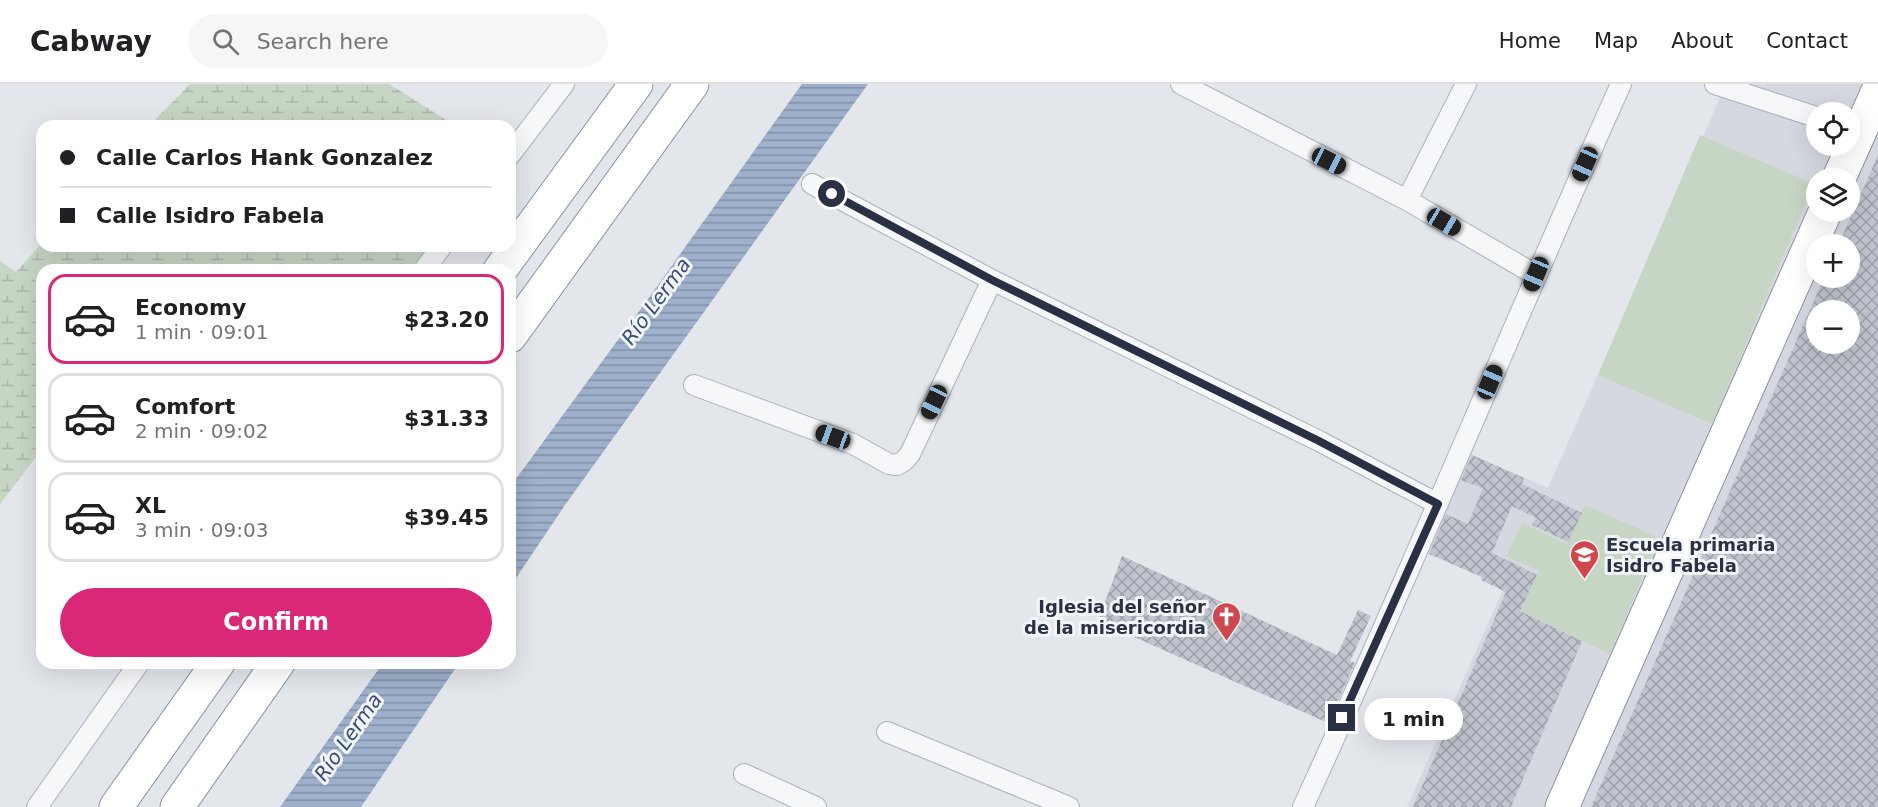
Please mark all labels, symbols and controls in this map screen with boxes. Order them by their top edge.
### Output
search box [188,14,608,68]
text: Cabway [30,25,152,58]
icon: search [209,25,242,58]
text: Search here [257,29,389,54]
text: Home [1499,29,1561,53]
text: Map [1594,29,1638,53]
text: About [1671,29,1733,53]
text: Contact [1766,29,1848,53]
map controls [1806,102,1860,354]
button: locate [1806,102,1860,156]
car [1569,144,1601,184]
text: Calle Carlos Hank Gonzalez [96,145,433,170]
car [1309,145,1349,177]
button: layers [1806,168,1860,222]
route start [818,180,845,207]
text: Calle Isidro Fabela [96,203,325,228]
car [1424,205,1464,239]
button: + [1806,234,1860,288]
water label: Río Lerma [616,253,696,349]
car [1521,254,1551,294]
icon: car [63,292,117,346]
text: Economy [135,295,246,320]
button: − [1806,300,1860,354]
text: $23.20 [404,307,489,332]
text: 1 min · 09:01 [135,320,269,344]
car [1475,362,1505,402]
car [918,382,950,422]
icon: car [63,391,117,445]
text: Comfort [135,394,235,419]
text: $31.33 [404,406,489,431]
text: 2 min · 09:02 [135,419,269,443]
car [813,422,853,452]
icon: car [63,490,117,544]
text: XL [135,493,166,518]
text: $39.45 [404,505,489,530]
text: 3 min · 09:03 [135,518,269,542]
place label: Escuela primaria Isidro Fabela [1606,534,1775,576]
school or university icon: Escuela primaria Isidro Fabela [1569,538,1601,580]
button: Confirm [60,588,492,657]
place label: Iglesia del señor de la misericordia [1024,596,1206,638]
church icon: Iglesia del señor de la misericordia [1211,600,1243,642]
water label: Río Lerma [309,689,387,785]
callout: 1 min [1363,697,1462,739]
route end [1328,704,1355,731]
text: 1 min [1382,707,1445,731]

